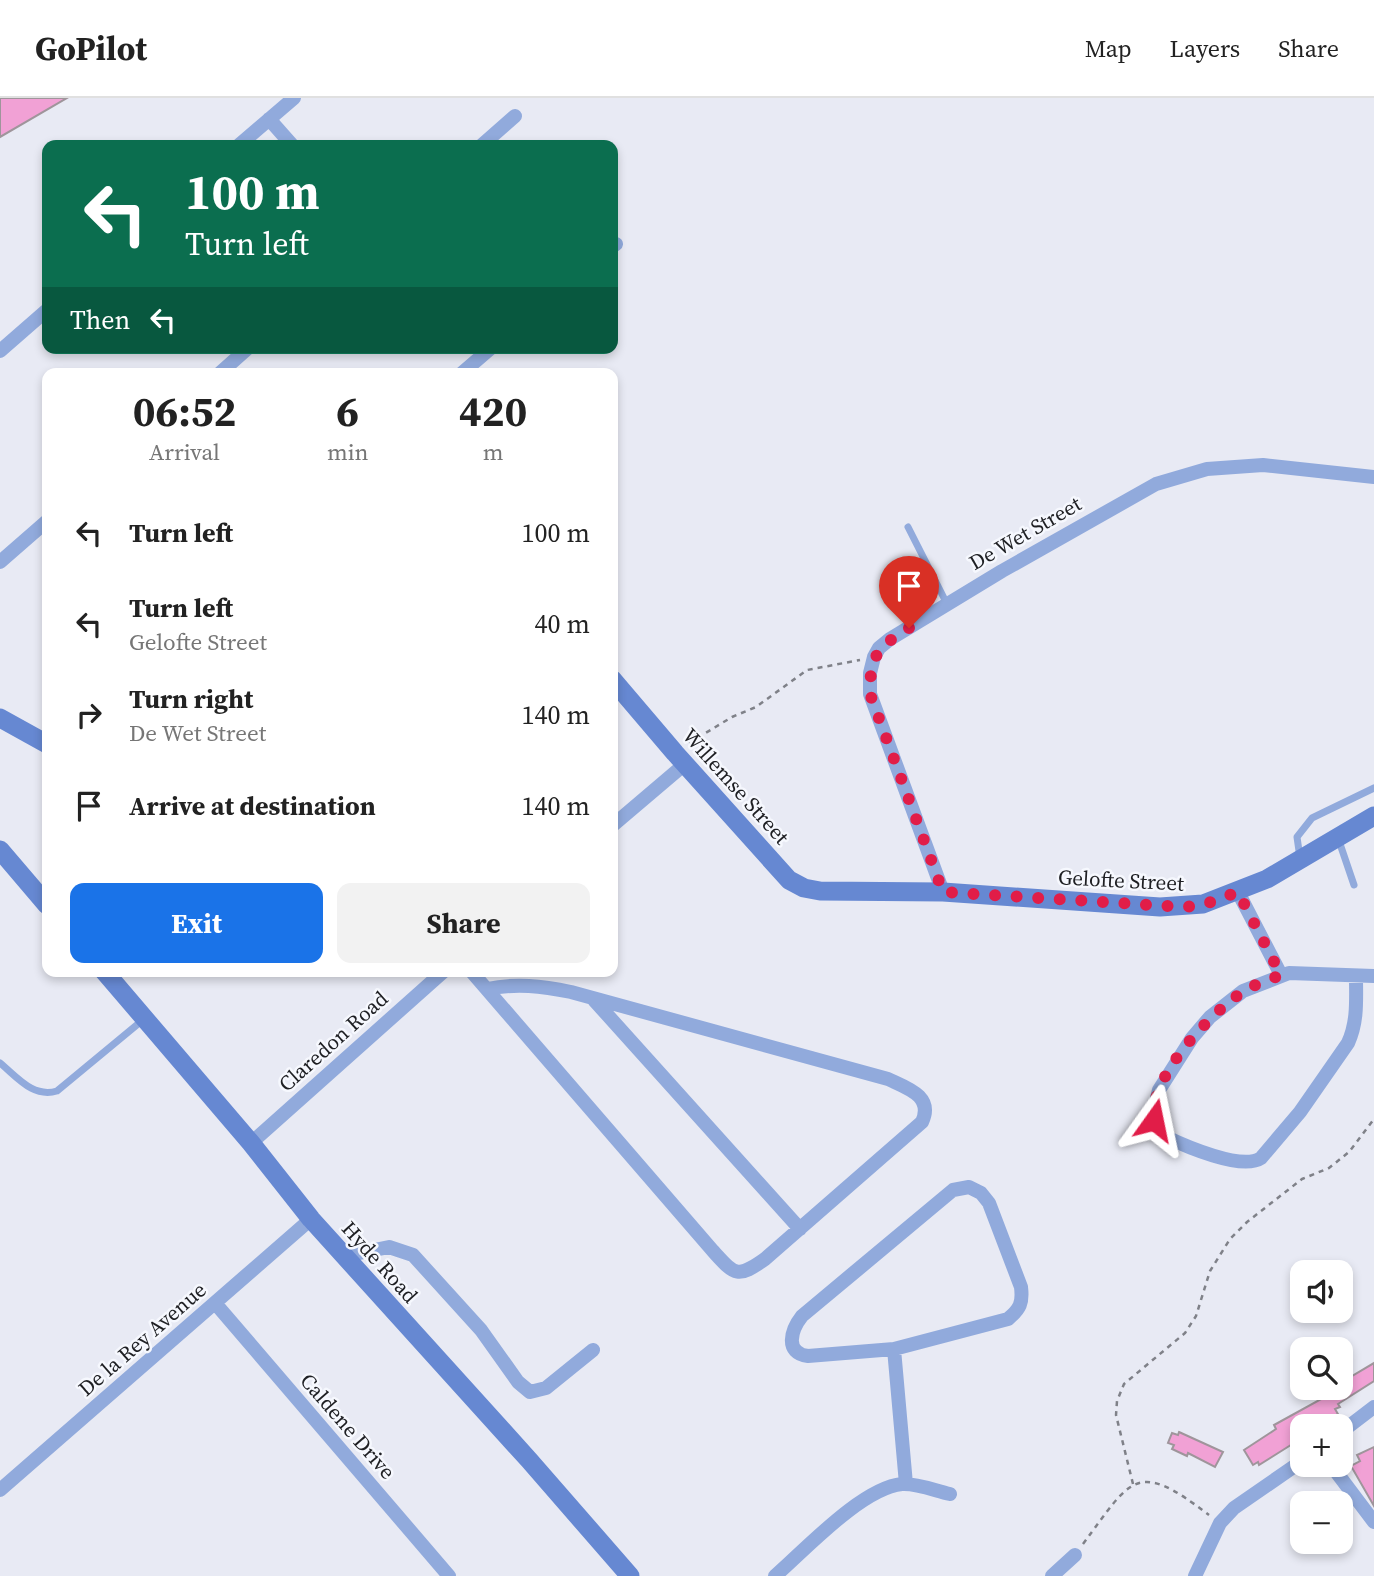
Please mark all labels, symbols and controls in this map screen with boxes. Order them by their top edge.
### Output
text: GoPilot [35,26,147,71]
text: Map [1085,32,1132,65]
text: Layers [1170,32,1240,65]
text: Share [1278,32,1339,65]
text: 100 m [185,158,320,225]
icon: left [70,168,161,259]
text: Turn left [185,222,309,266]
icon: left [144,301,182,339]
text: Then [70,302,130,338]
text: 06:52 [133,382,236,440]
text: 6 [336,382,359,440]
text: 420 [459,382,527,440]
text: Arrival [149,436,220,468]
text: min [327,436,368,468]
text: m [483,436,504,468]
street label: De Wet Street [963,489,1087,577]
icon: left [70,514,108,552]
text: Turn left [129,515,233,551]
text: 100 m [522,515,590,551]
pin [879,556,939,628]
icon: arrive [890,567,928,605]
text: Turn left [129,590,233,626]
icon: left [70,605,108,643]
text: 40 m [535,606,590,642]
text: Gelofte Street [129,626,267,658]
text: Turn right [129,681,253,717]
icon: right [70,696,108,734]
text: 140 m [522,697,590,733]
text: De Wet Street [129,717,266,749]
street label: Willemse Street [676,722,796,851]
icon: arrive [70,787,108,825]
text: Arrive at destination [129,788,376,824]
text: 140 m [522,788,590,824]
street label: Gelofte Street [1057,862,1185,898]
button: Exit [70,883,323,963]
button: Share [337,883,590,963]
street label: Claredon Road [272,984,394,1098]
position arrow [1117,1083,1191,1157]
street label: Hyde Road [335,1215,425,1309]
map controls [1290,1260,1353,1554]
button: sound [1290,1260,1353,1323]
street label: De la Rey Avenue [72,1275,212,1403]
button: search [1290,1337,1353,1400]
street label: Caldene Drive [294,1367,402,1485]
button: + [1290,1414,1353,1477]
button: − [1290,1491,1353,1554]

